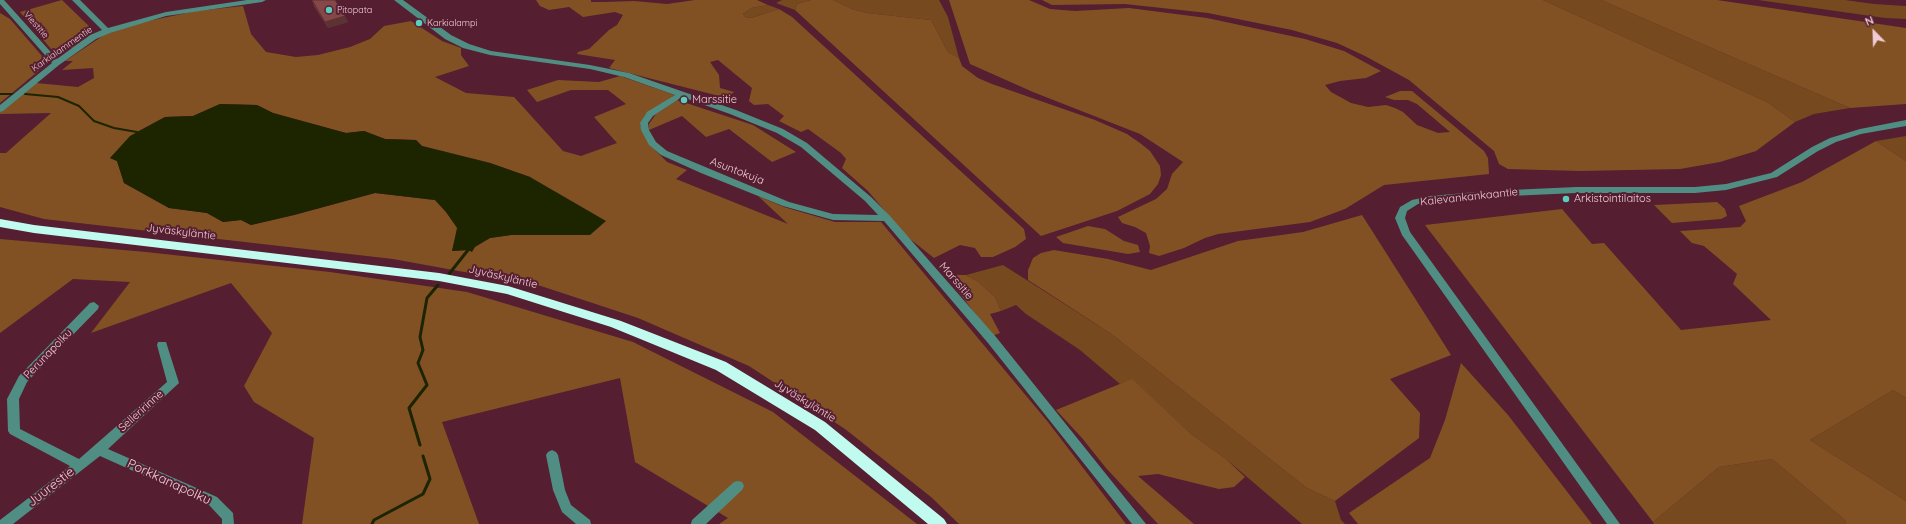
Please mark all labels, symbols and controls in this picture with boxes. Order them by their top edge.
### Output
marker: Pitopata [324,5,334,15]
place label: Pitopata [337,5,372,15]
street label: Viestitie [21,9,51,41]
north arrow [1854,12,1894,52]
text: N [1863,13,1876,29]
marker: Karkialampi [414,18,424,28]
place label: Karkialampi [427,18,477,28]
street label: Karkialammentie [30,24,94,74]
place label: Marssitie [692,93,737,107]
marker: Marssitie [679,95,689,105]
street label: Asuntokuja [708,155,766,187]
street label: Kalevankankaantie [1419,185,1519,209]
place label: Arkistointilaitos [1574,192,1651,206]
marker: Arkistointilaitos [1561,194,1571,204]
street label: Jyväskyläntie [145,221,217,243]
street label: Marssitie [936,260,976,302]
street label: Jyväskyläntie [467,263,539,291]
street label: Perunapolku [21,326,75,382]
street label: Jyväskyläntie [772,377,838,425]
street label: Selleririnne [116,387,166,435]
street label: Porkkanapolku [125,456,213,508]
street label: Juurestie [25,464,77,510]

